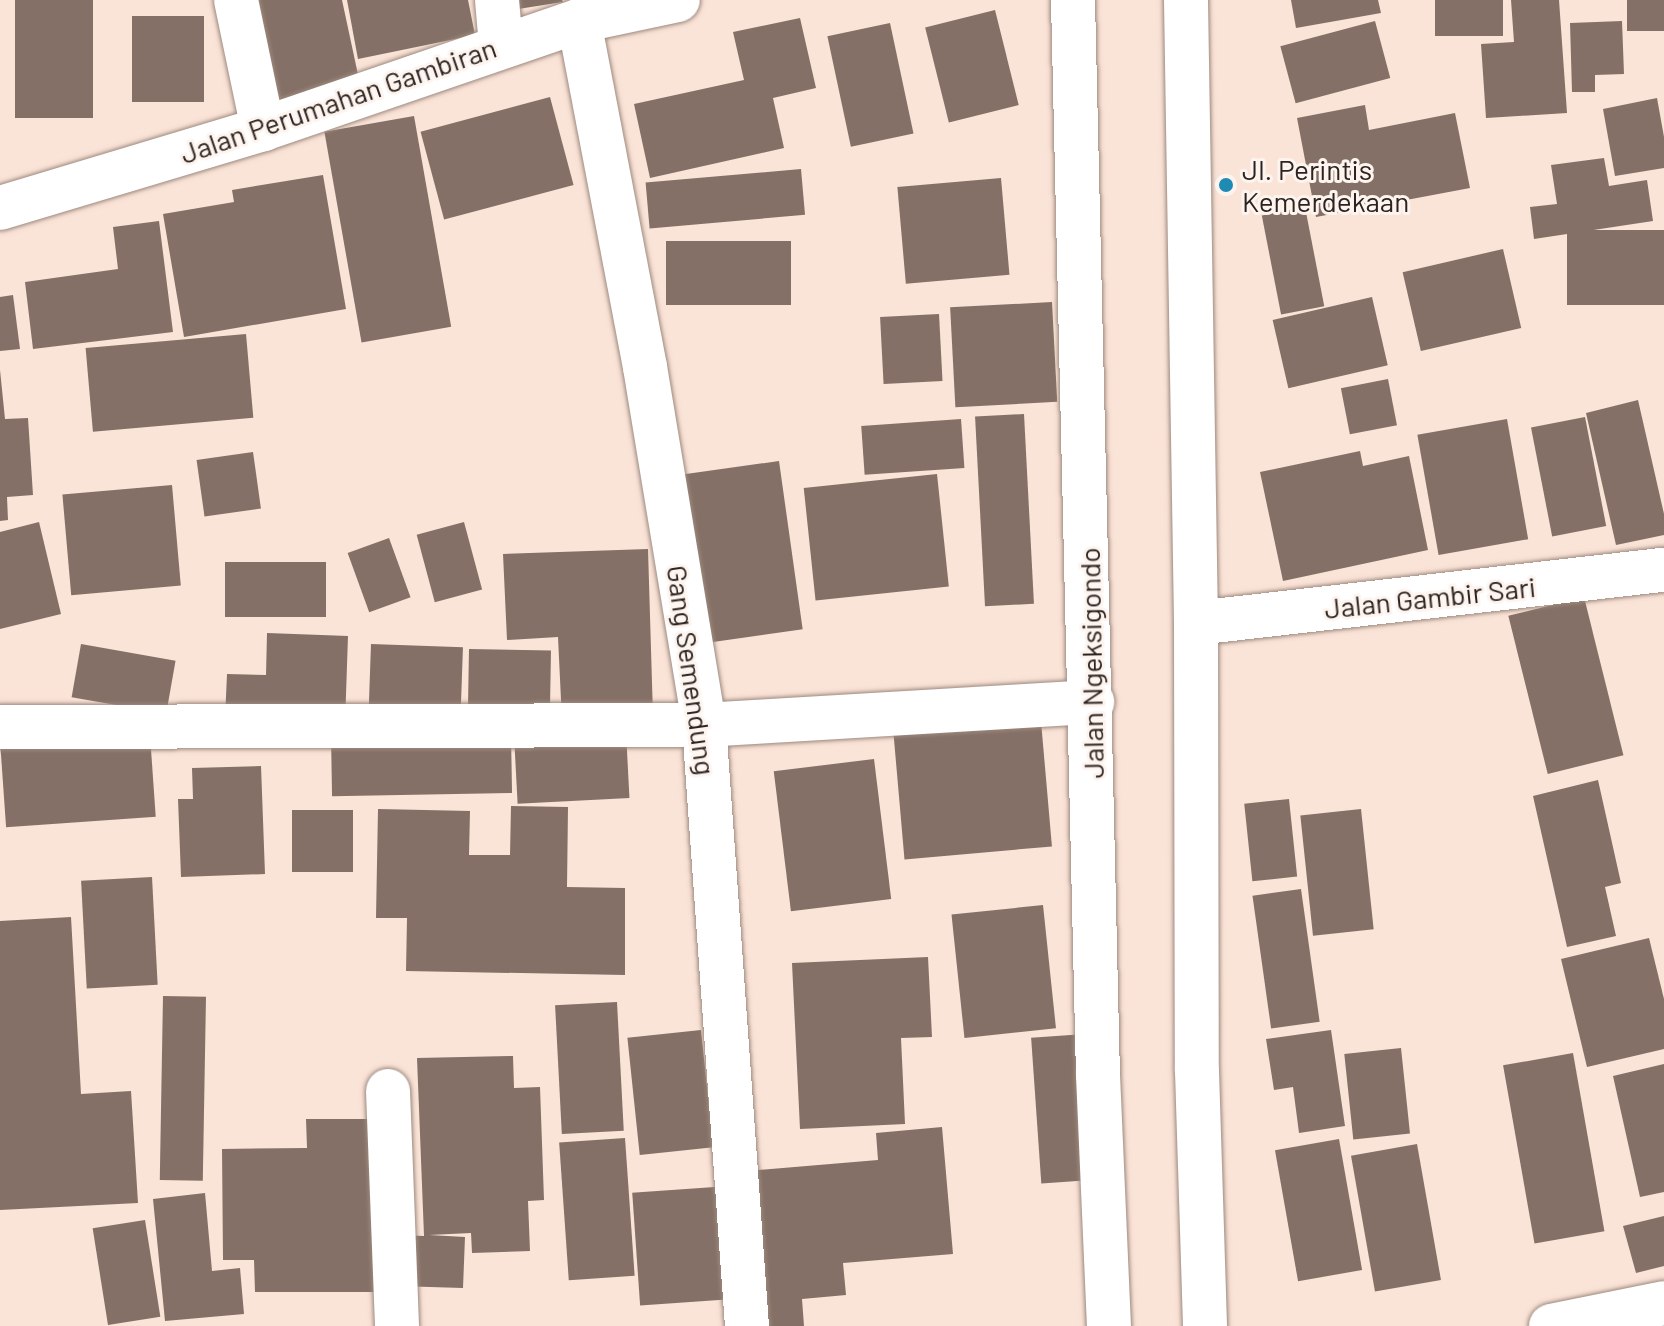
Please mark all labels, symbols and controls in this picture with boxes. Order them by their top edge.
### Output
street label: Jalan Perumahan Gambiran [176,30,500,170]
place label: Jl. Perintis Kemerdekaan [1242,152,1409,218]
marker: Jl. Perintis Kemerdekaan [1217,176,1235,194]
street label: Jalan Ngeksigondo [1072,547,1110,779]
street label: Gang Semendung [661,563,723,777]
street label: Jalan Gambir Sari [1323,569,1537,625]

